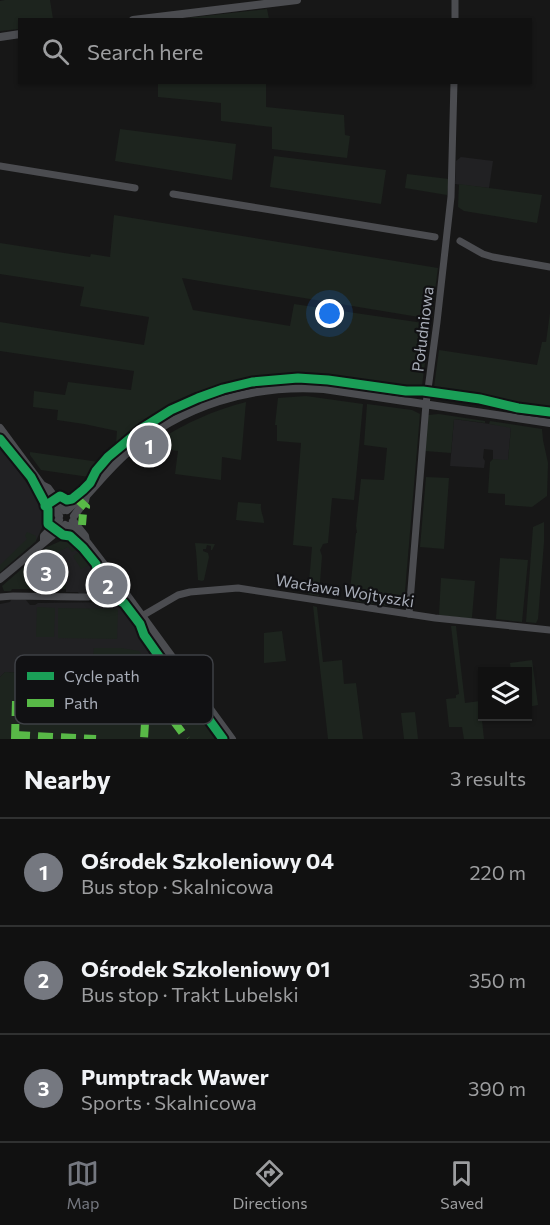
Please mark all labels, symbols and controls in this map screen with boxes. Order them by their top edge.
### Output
search box [18,18,532,84]
icon: search [39,35,72,68]
text: Search here [87,38,203,65]
street label: Południowa [407,285,437,373]
your location [315,299,344,328]
pin: 1 [130,422,168,468]
pin: 3 [26,550,66,594]
pin: 2 [88,562,128,608]
street label: Wacława Wojtyszki [274,570,416,610]
legend [15,655,213,724]
text: Cycle path [64,666,140,685]
map controls [478,667,532,721]
button: layers [478,667,532,721]
text: Path [64,693,98,712]
text: Nearby [24,763,111,794]
text: 3 results [450,766,526,790]
text: Ośrodek Szkoleniowy 04 [81,847,334,874]
text: 1 [39,860,48,884]
text: 220 m [470,860,526,884]
text: Bus stop · Skalnicowa [81,874,274,898]
text: Ośrodek Szkoleniowy 01 [81,955,330,982]
text: 2 [38,968,49,992]
text: 350 m [469,968,526,992]
text: Bus stop · Trakt Lubelski [81,982,299,1006]
text: Pumptrack Wawer [81,1063,269,1090]
text: 3 [38,1076,49,1100]
text: 390 m [468,1076,526,1100]
text: Sports · Skalnicowa [81,1090,257,1114]
tab: Map [66,1157,99,1212]
tab: Directions [232,1157,307,1212]
tab: Saved [440,1157,484,1212]

